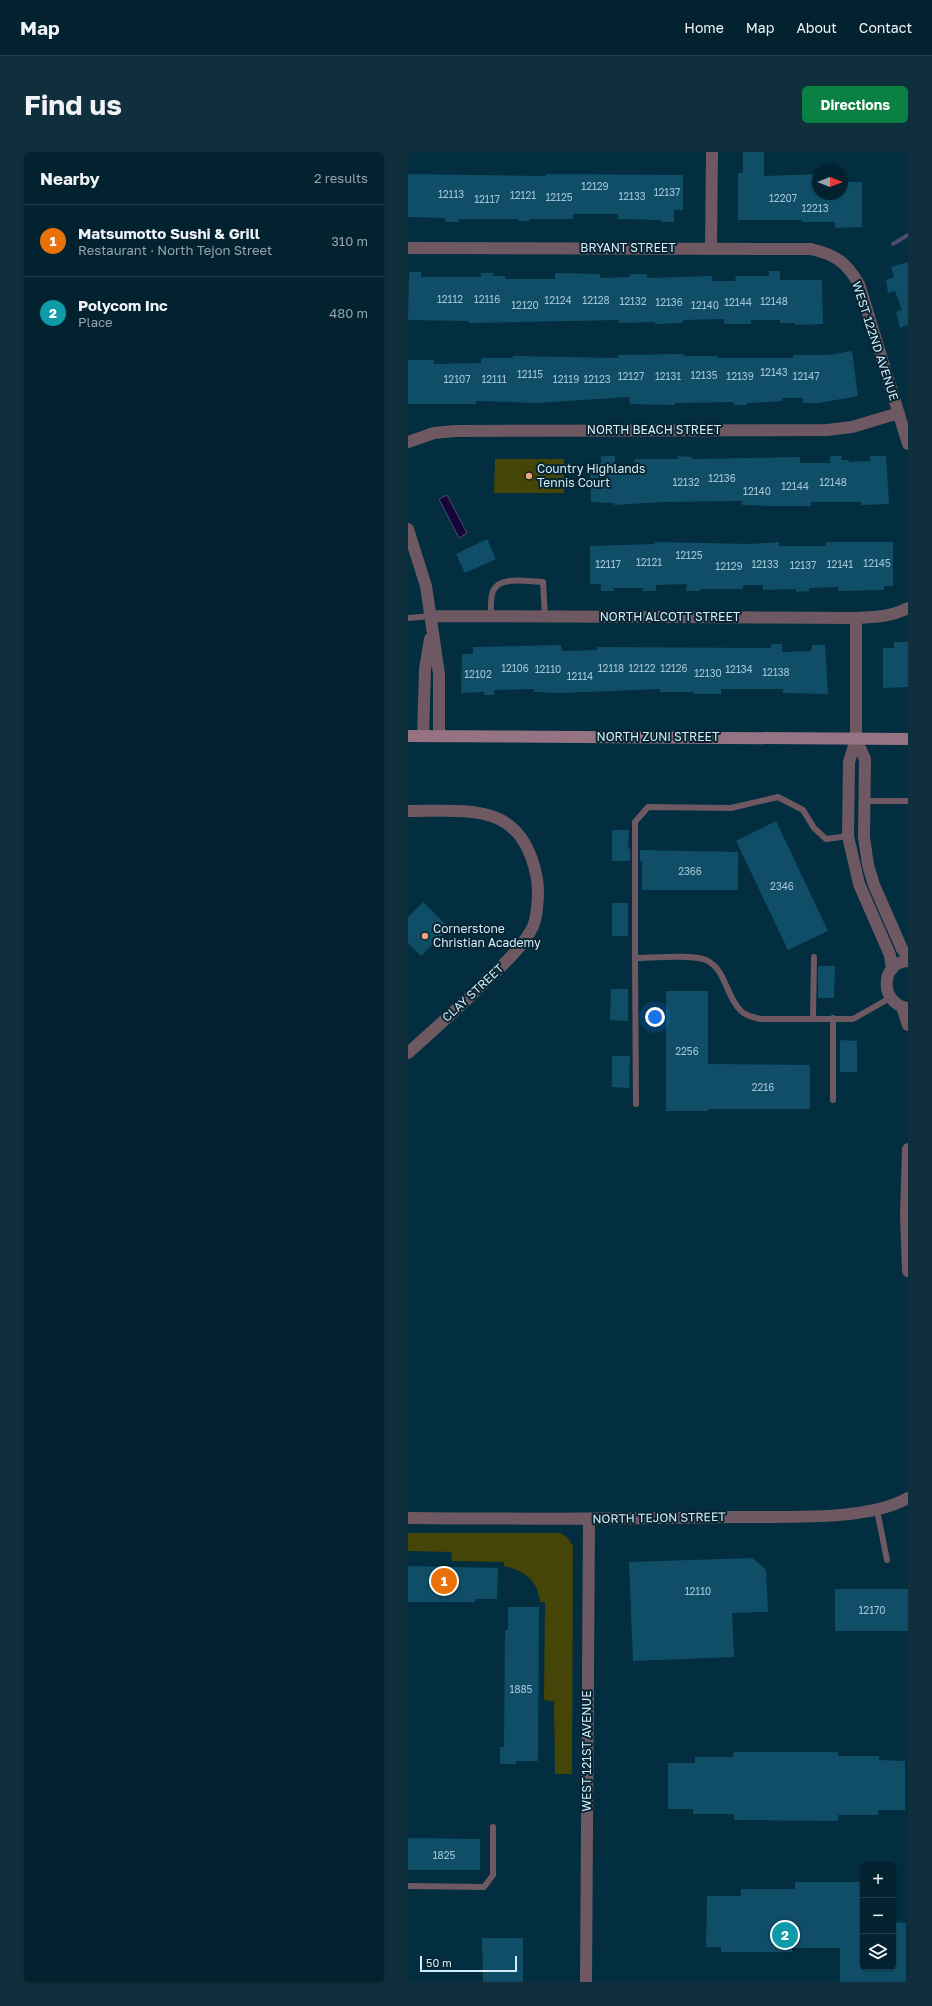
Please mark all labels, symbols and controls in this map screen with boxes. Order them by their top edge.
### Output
text: Map [20,16,60,39]
text: Home [684,19,724,36]
text: Map [746,19,774,36]
text: About [796,19,837,36]
text: Contact [859,19,912,36]
button: Directions [802,86,908,123]
text: Find us [24,88,122,121]
north arrow [812,164,848,200]
text: Nearby [40,168,100,189]
text: 2 results [314,170,368,186]
house number: 12129 [581,180,609,192]
house number: 12137 [654,186,680,198]
house number: 12113 [438,188,464,200]
house number: 12121 [510,189,536,201]
house number: 12133 [618,190,646,202]
house number: 12125 [545,191,573,203]
house number: 12207 [769,192,797,204]
house number: 12117 [474,193,500,205]
house number: 12213 [801,202,829,214]
text: Matsumotto Sushi & Grill [78,224,260,242]
text: 1 [50,233,56,249]
text: 310 m [331,233,368,249]
street label: BRYANT STREET [580,240,676,255]
text: Restaurant · North Tejon Street [78,242,272,258]
street label: WEST 122ND AVENUE [849,279,902,402]
house number: 12112 [437,293,463,305]
house number: 12116 [474,293,500,305]
house number: 12124 [544,294,572,306]
house number: 12128 [582,294,610,306]
house number: 12132 [619,295,647,307]
house number: 12148 [760,295,788,307]
text: Polycom Inc [78,296,168,314]
house number: 12136 [655,296,683,308]
house number: 12144 [724,296,752,308]
house number: 12120 [511,299,539,311]
house number: 12140 [691,299,719,311]
text: 2 [49,305,57,321]
text: 480 m [329,305,368,321]
text: Place [78,314,113,330]
house number: 12143 [760,366,788,378]
house number: 12115 [517,368,543,380]
house number: 12135 [690,369,718,381]
house number: 12127 [618,370,644,382]
house number: 12131 [655,370,681,382]
house number: 12139 [726,370,754,382]
house number: 12147 [793,370,819,382]
house number: 12107 [444,373,471,385]
house number: 12111 [481,373,507,385]
house number: 12119 [553,373,579,385]
house number: 12123 [583,373,611,385]
street label: NORTH BEACH STREET [587,422,722,437]
place label: Country Highlands Tennis Court [537,461,645,490]
marker: Country Highlands Tennis Court [524,471,534,481]
house number: 12136 [708,472,736,484]
house number: 12132 [672,476,700,488]
house number: 12148 [819,476,847,488]
house number: 12144 [781,480,809,492]
house number: 12140 [743,485,771,497]
house number: 12125 [675,549,703,561]
house number: 12121 [636,556,662,568]
house number: 12145 [863,557,891,569]
house number: 12117 [595,558,621,570]
house number: 12133 [751,558,779,570]
house number: 12141 [827,558,853,570]
house number: 12137 [790,559,816,571]
house number: 12129 [715,560,743,572]
street label: NORTH ALCOTT STREET [600,609,741,624]
house number: 12106 [501,662,529,674]
house number: 12118 [598,662,624,674]
house number: 12122 [628,662,656,674]
house number: 12126 [660,662,688,674]
house number: 12110 [535,663,561,675]
house number: 12134 [725,663,753,675]
house number: 12138 [762,666,790,678]
house number: 12130 [694,667,722,679]
house number: 12102 [464,668,492,680]
house number: 12114 [567,670,593,682]
street label: NORTH ZUNI STREET [597,729,720,744]
house number: 2366 [678,865,702,877]
house number: 2346 [770,880,794,892]
place label: Cornerstone Christian Academy [433,921,541,950]
marker: Cornerstone Christian Academy [420,931,430,941]
street label: CLAY STREET [439,960,507,1025]
your location [645,1007,665,1027]
house number: 2256 [675,1045,699,1057]
house number: 2216 [752,1081,774,1093]
street label: NORTH TEJON STREET [592,1509,726,1526]
pin: 1 [431,1566,457,1596]
house number: 12110 [685,1585,711,1597]
house number: 12170 [859,1604,886,1616]
house number: 1885 [510,1683,533,1695]
street label: WEST 121ST AVENUE [579,1691,594,1811]
house number: 1825 [433,1849,455,1861]
map controls [860,1862,896,1970]
button: + [860,1862,896,1898]
button: − [860,1898,896,1934]
pin: 2 [772,1920,798,1950]
button: layers [860,1934,896,1970]
scale bar [420,1954,517,1973]
text: 50 m [426,1956,452,1969]

